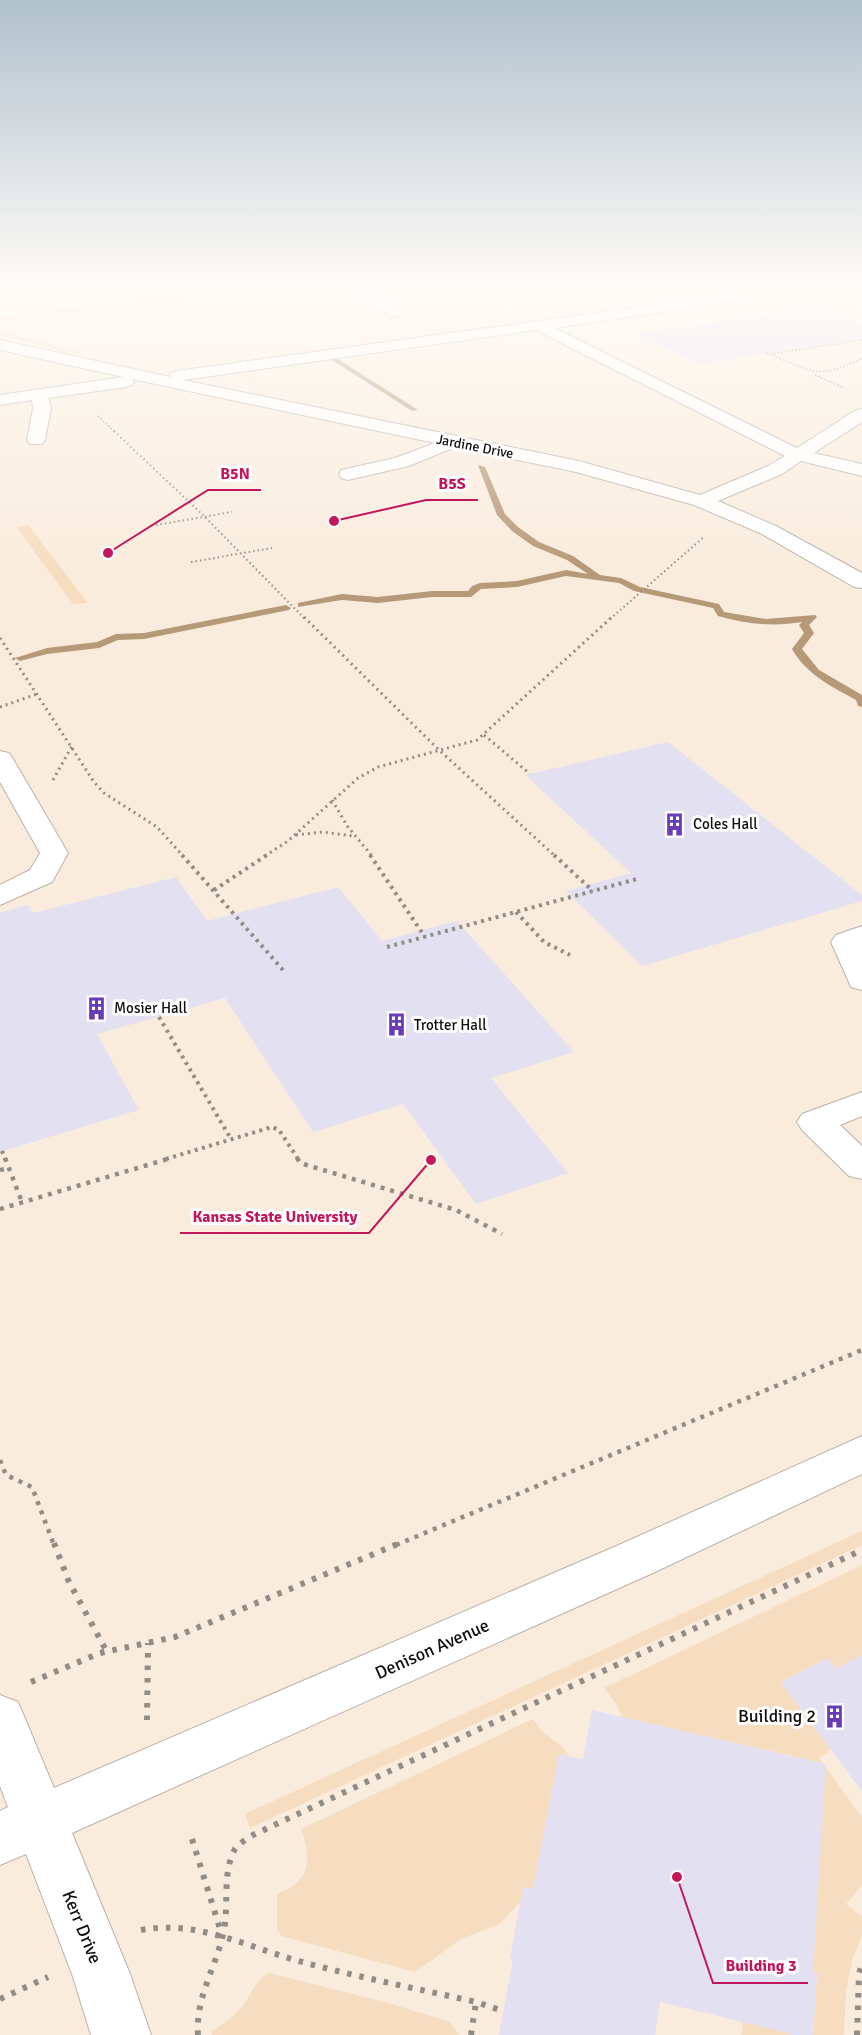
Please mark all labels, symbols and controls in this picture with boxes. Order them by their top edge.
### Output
street label: Jardine Drive [435,431,515,462]
callout: B5N [208,456,261,490]
text: B5N [220,464,250,484]
callout: B5S [426,466,478,500]
text: B5S [438,474,466,494]
building icon: Coles Hall [662,811,688,837]
place label: Coles Hall [693,815,758,833]
building icon: Mosier Hall [83,995,109,1021]
place label: Mosier Hall [114,999,187,1017]
building icon: Trotter Hall [383,1012,409,1038]
place label: Trotter Hall [414,1016,487,1034]
callout: Kansas State University [180,1199,369,1233]
text: Kansas State University [192,1207,358,1227]
street label: Denison Avenue [371,1614,493,1684]
building icon: Building 2 [821,1703,847,1729]
place label: Building 2 [738,1705,816,1727]
street label: Kerr Drive [57,1887,107,1967]
callout: Building 3 [713,1949,808,1983]
text: Building 3 [725,1956,797,1976]

